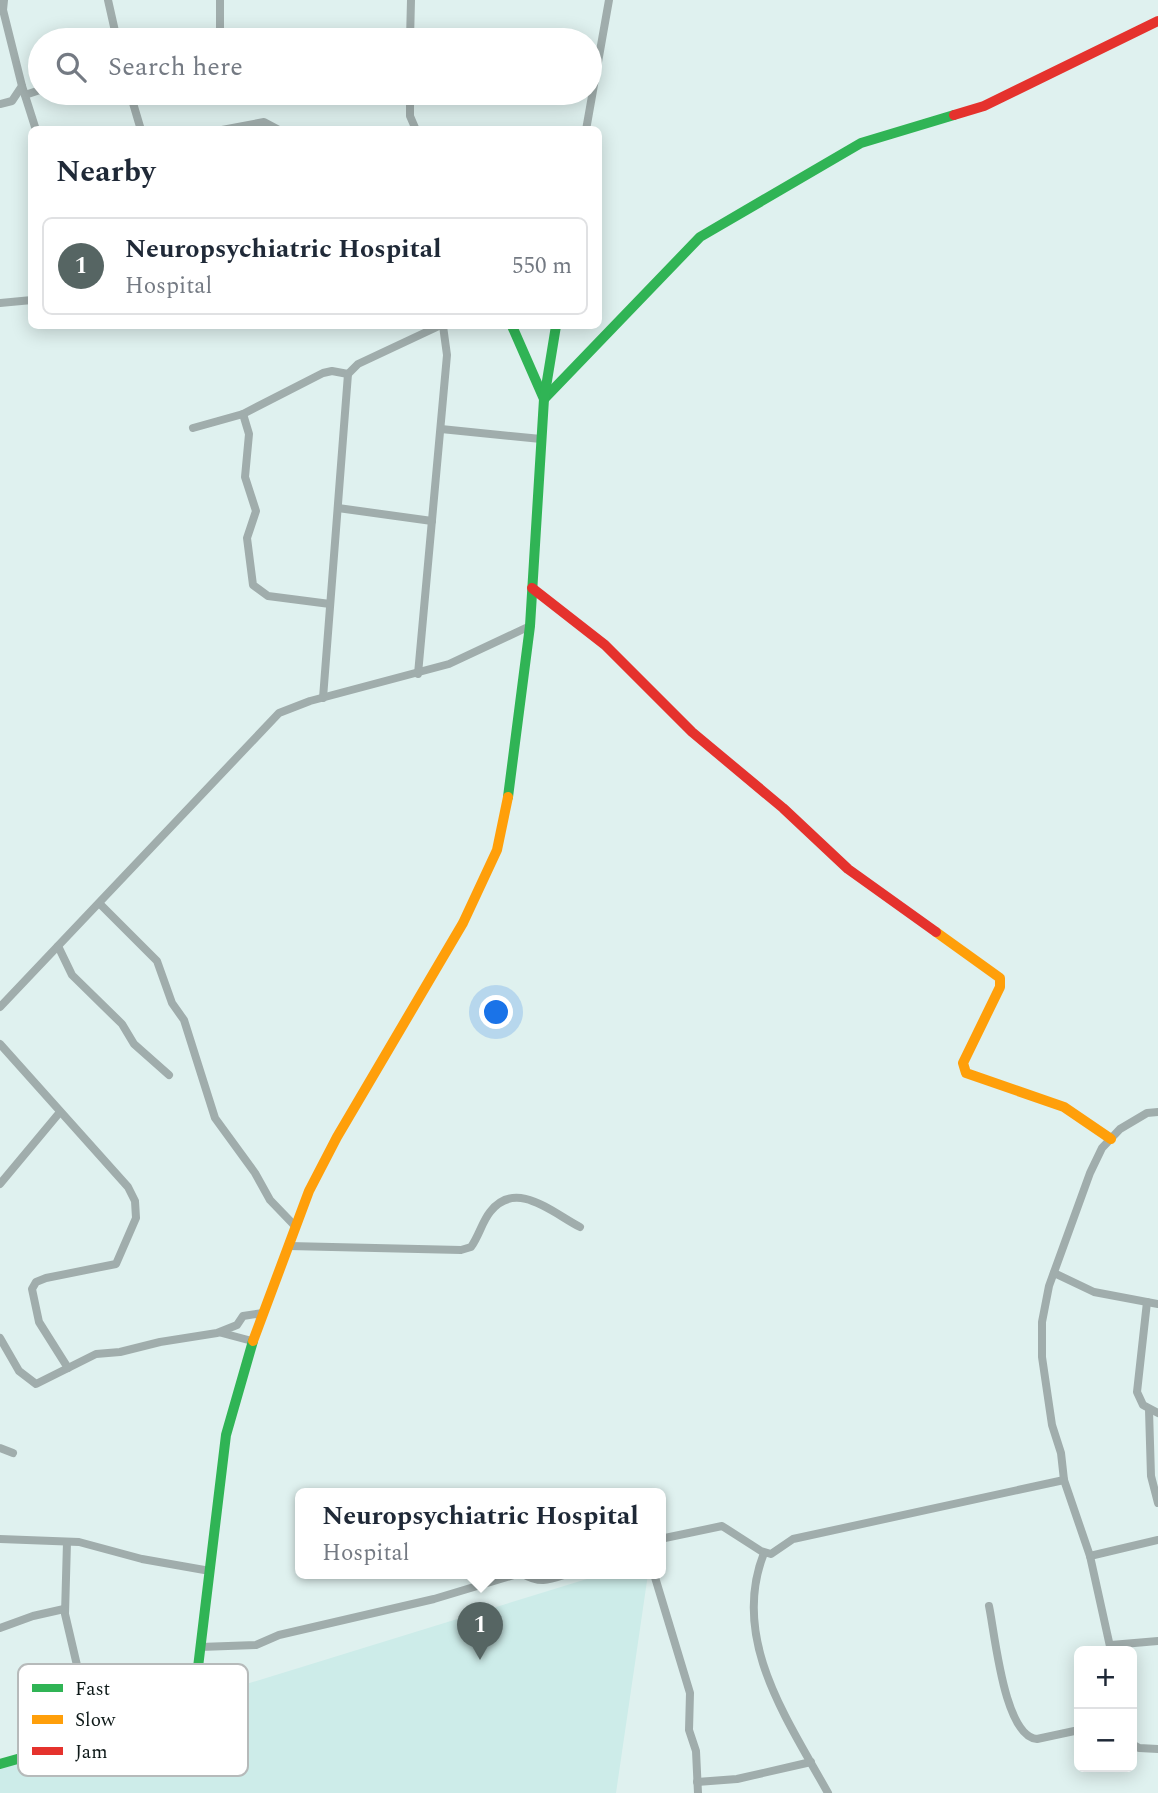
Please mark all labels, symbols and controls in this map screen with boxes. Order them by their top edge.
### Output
search box [28,28,602,105]
text: Search here [108,47,243,87]
icon: search [52,48,90,86]
text: Nearby [56,149,155,195]
text: Neuropsychiatric Hospital [125,229,442,269]
text: 1 [75,249,87,284]
text: 550 m [512,249,572,284]
text: Hospital [125,269,212,304]
your location [479,995,513,1029]
popup [295,1488,666,1579]
text: Neuropsychiatric Hospital [322,1496,639,1536]
text: Hospital [322,1536,410,1571]
pin: 1 [457,1602,503,1660]
map controls [1074,1646,1137,1772]
button: + [1074,1646,1137,1709]
legend [18,1664,248,1776]
text: Fast [75,1675,111,1704]
text: Slow [75,1706,116,1735]
button: − [1074,1709,1137,1772]
text: Jam [75,1738,107,1767]

